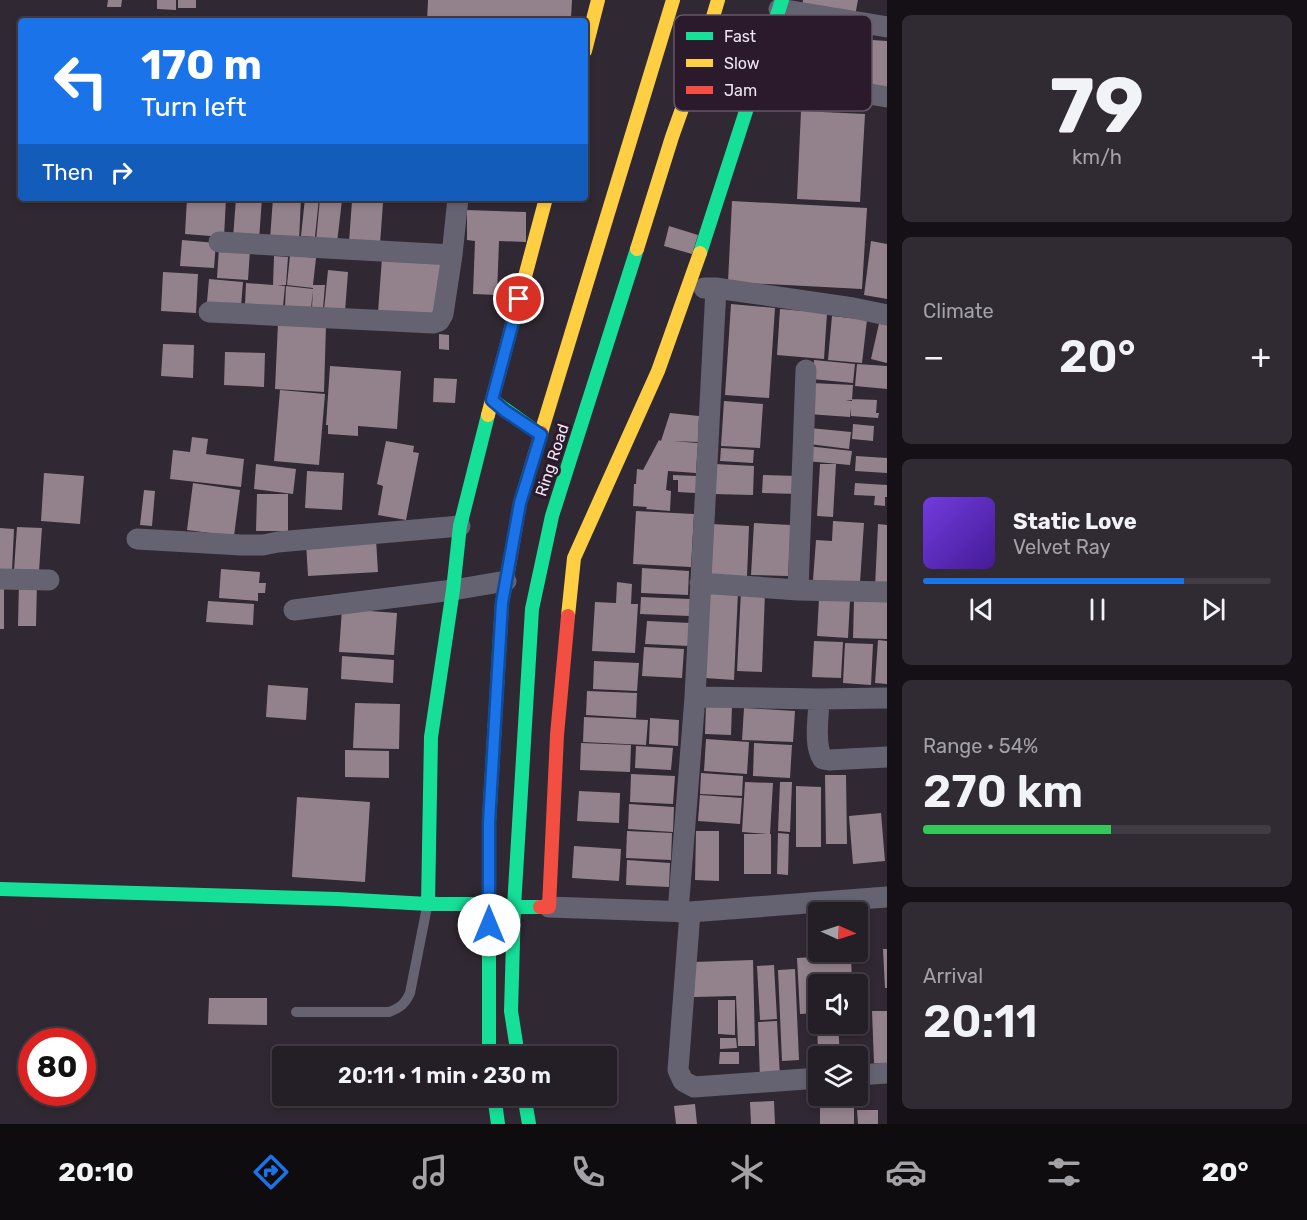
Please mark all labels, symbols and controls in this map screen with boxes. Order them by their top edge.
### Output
legend [674,15,872,111]
text: Fast [724,27,756,46]
text: 170 m [141,40,262,90]
icon: left [42,42,120,120]
text: Slow [724,54,760,73]
text: 79 [1050,59,1144,152]
text: Jam [724,81,757,100]
text: Turn left [141,91,246,123]
text: km/h [1072,145,1122,169]
icon: right [105,156,138,189]
text: Then [42,159,93,186]
pin [493,273,544,324]
icon: arrive [502,282,535,315]
text: Climate [923,299,994,323]
text: 20° [1059,330,1136,383]
text: − [923,337,944,376]
text: + [1250,337,1271,376]
street label: Ring Road [531,421,573,499]
text: Static Love [1013,508,1137,535]
text: Velvet Ray [1013,535,1111,559]
icon: previous [965,593,998,626]
icon: pause [1081,593,1114,626]
icon: next [1197,593,1230,626]
text: Range · 54% [923,734,1038,758]
text: 270 km [923,765,1083,818]
position arrow [457,893,521,957]
north arrow [808,902,868,962]
map controls [808,902,868,1106]
text: Arrival [923,964,983,988]
button: sound [808,974,868,1034]
text: 20:11 [923,995,1037,1048]
speed limit sign: 80 [18,1028,96,1106]
button: layers [808,1046,868,1106]
text: 20:11 · 1 min · 230 m [338,1062,551,1089]
icon: directions [250,1151,292,1193]
icon: music [409,1151,451,1193]
icon: phone [567,1151,609,1193]
icon: climate [726,1151,768,1193]
icon: car [885,1151,927,1193]
icon: filters [1043,1151,1085,1193]
text: 20:10 [58,1156,134,1188]
text: 20° [1202,1156,1249,1188]

